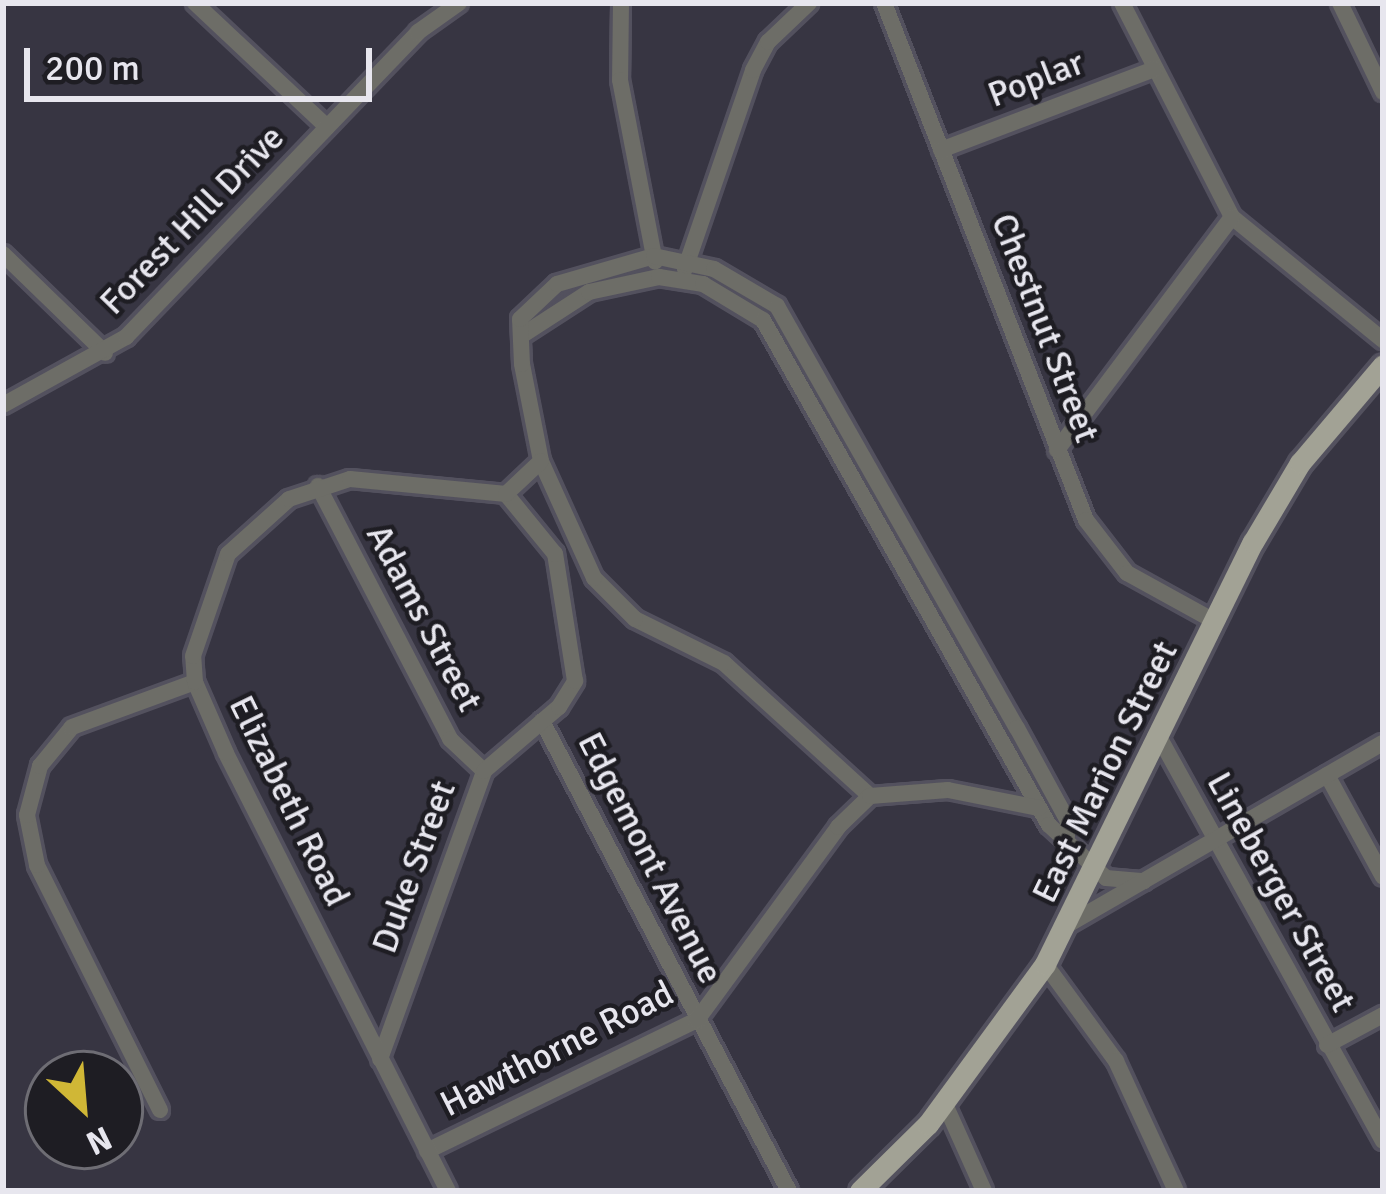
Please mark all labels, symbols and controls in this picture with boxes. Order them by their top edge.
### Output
scale bar [30,24,378,98]
street label: Poplar [982,41,1090,117]
text: 200 m [45,46,140,91]
street label: Forest Hill Drive [91,116,293,324]
street label: Chestnut Street [982,208,1108,448]
street label: Adams Street [357,517,491,719]
street label: East Marion Street [1023,634,1187,910]
street label: Elizabeth Road [219,689,359,913]
street label: Edgemont Avenue [568,725,732,991]
street label: Lineberger Street [1197,765,1365,1019]
street label: Duke Street [363,775,465,959]
street label: Hawthorne Road [433,972,681,1126]
north arrow [24,1050,144,1170]
text: N [79,1117,118,1164]

